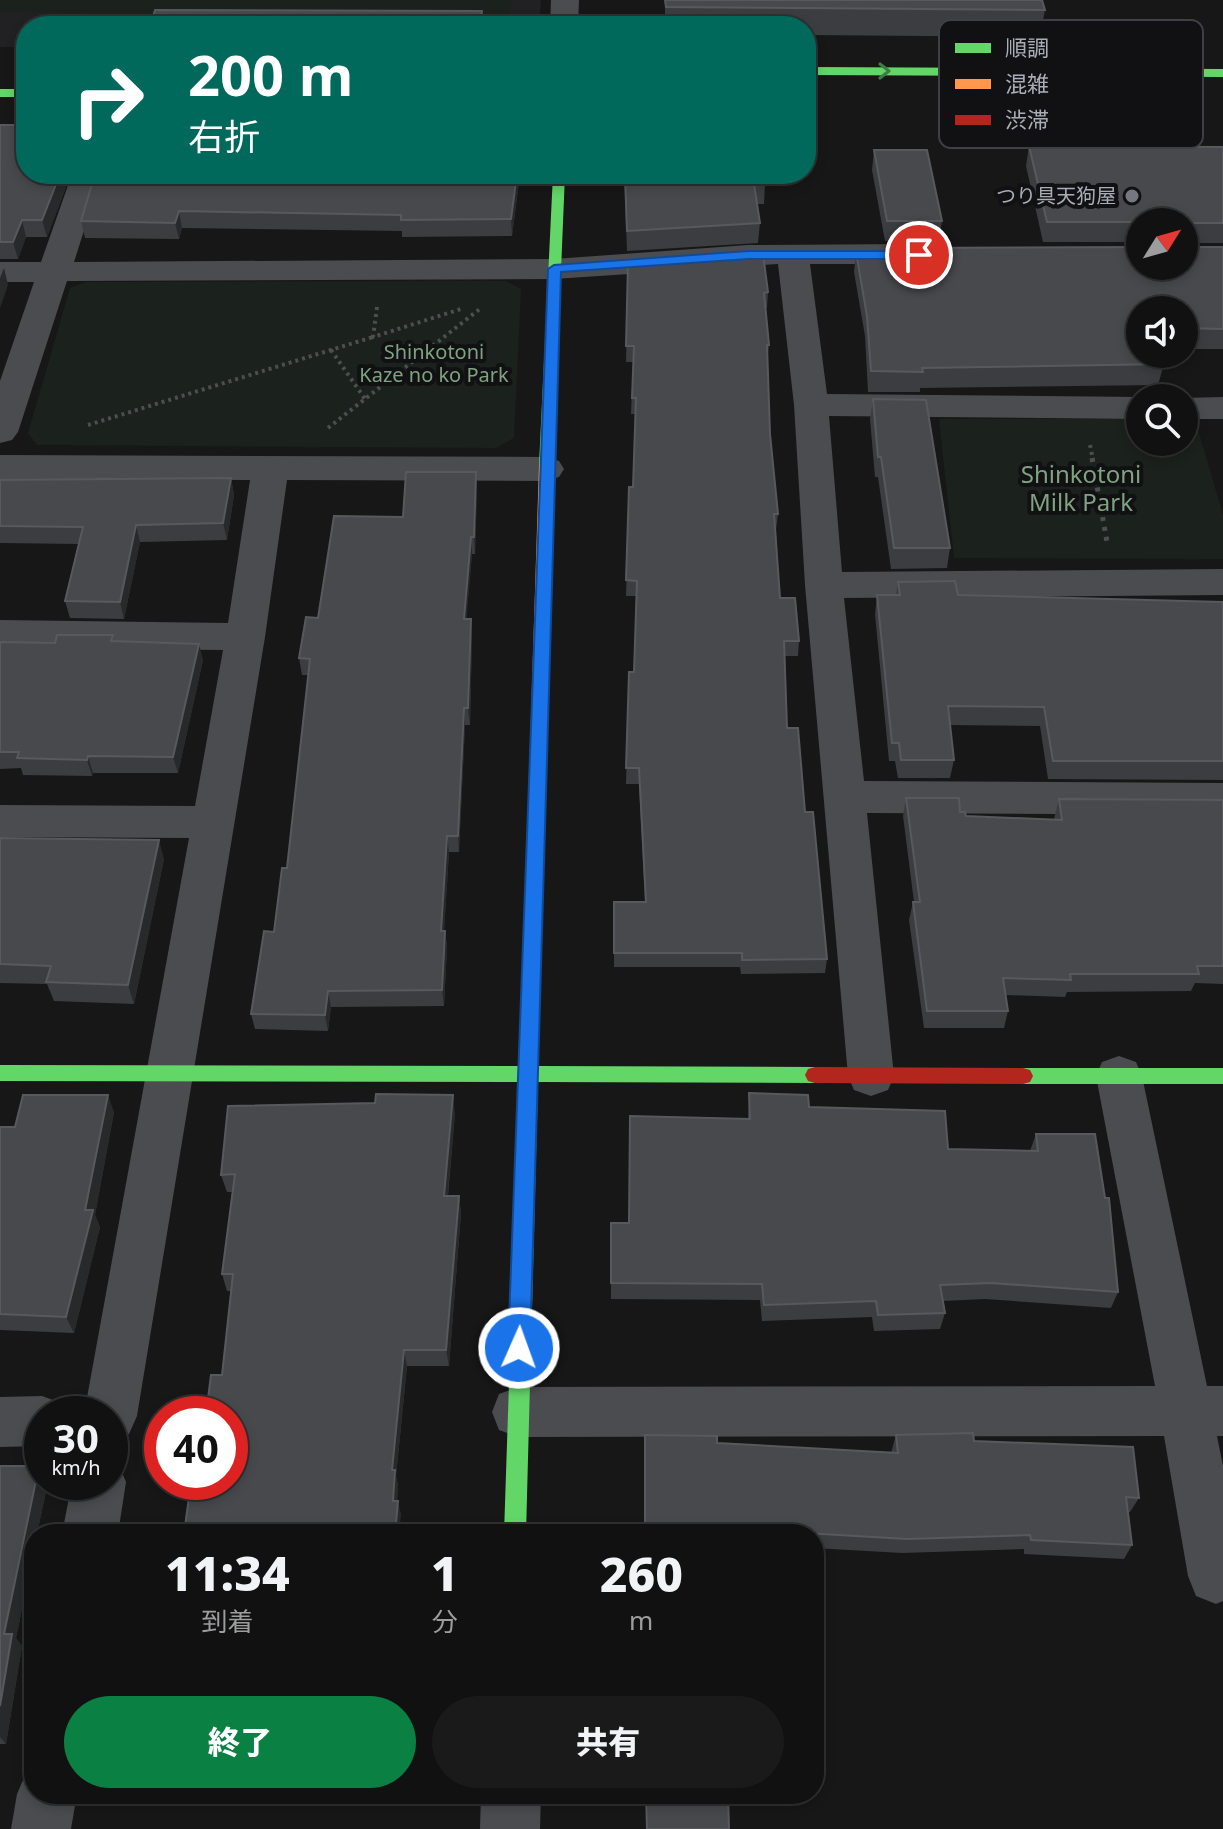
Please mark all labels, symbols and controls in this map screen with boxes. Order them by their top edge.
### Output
legend [939,20,1203,148]
text: 順調 [1005,32,1049,62]
text: 200 m [188,36,353,112]
icon: right [56,48,160,152]
one-way arrow [878,62,891,80]
text: 混雑 [1005,68,1049,98]
text: 渋滞 [1005,104,1049,134]
text: 右折 [188,112,260,161]
place label: つり具天狗屋 [996,182,1116,209]
marker: つり具天狗屋 [1123,187,1141,205]
north arrow [1126,208,1198,280]
map controls [1126,208,1198,456]
pin [885,221,953,289]
icon: arrive [897,233,941,277]
button: sound [1126,296,1198,368]
park label: Shinkotoni Kaze no ko Park [359,338,509,388]
button: search [1126,384,1198,456]
park label: Shinkotoni Milk Park [1021,457,1141,518]
position arrow [477,1306,561,1390]
speed limit sign: 40 [144,1396,248,1500]
text: 30 [53,1410,99,1465]
text: km/h [51,1454,101,1481]
text: 11:34 [165,1540,290,1605]
text: 1 [431,1540,459,1605]
text: 260 [600,1541,683,1606]
text: m [629,1602,653,1638]
text: 到着 [201,1603,253,1639]
text: 分 [432,1603,458,1639]
button: 終了 [64,1696,416,1788]
button: 共有 [432,1696,784,1788]

